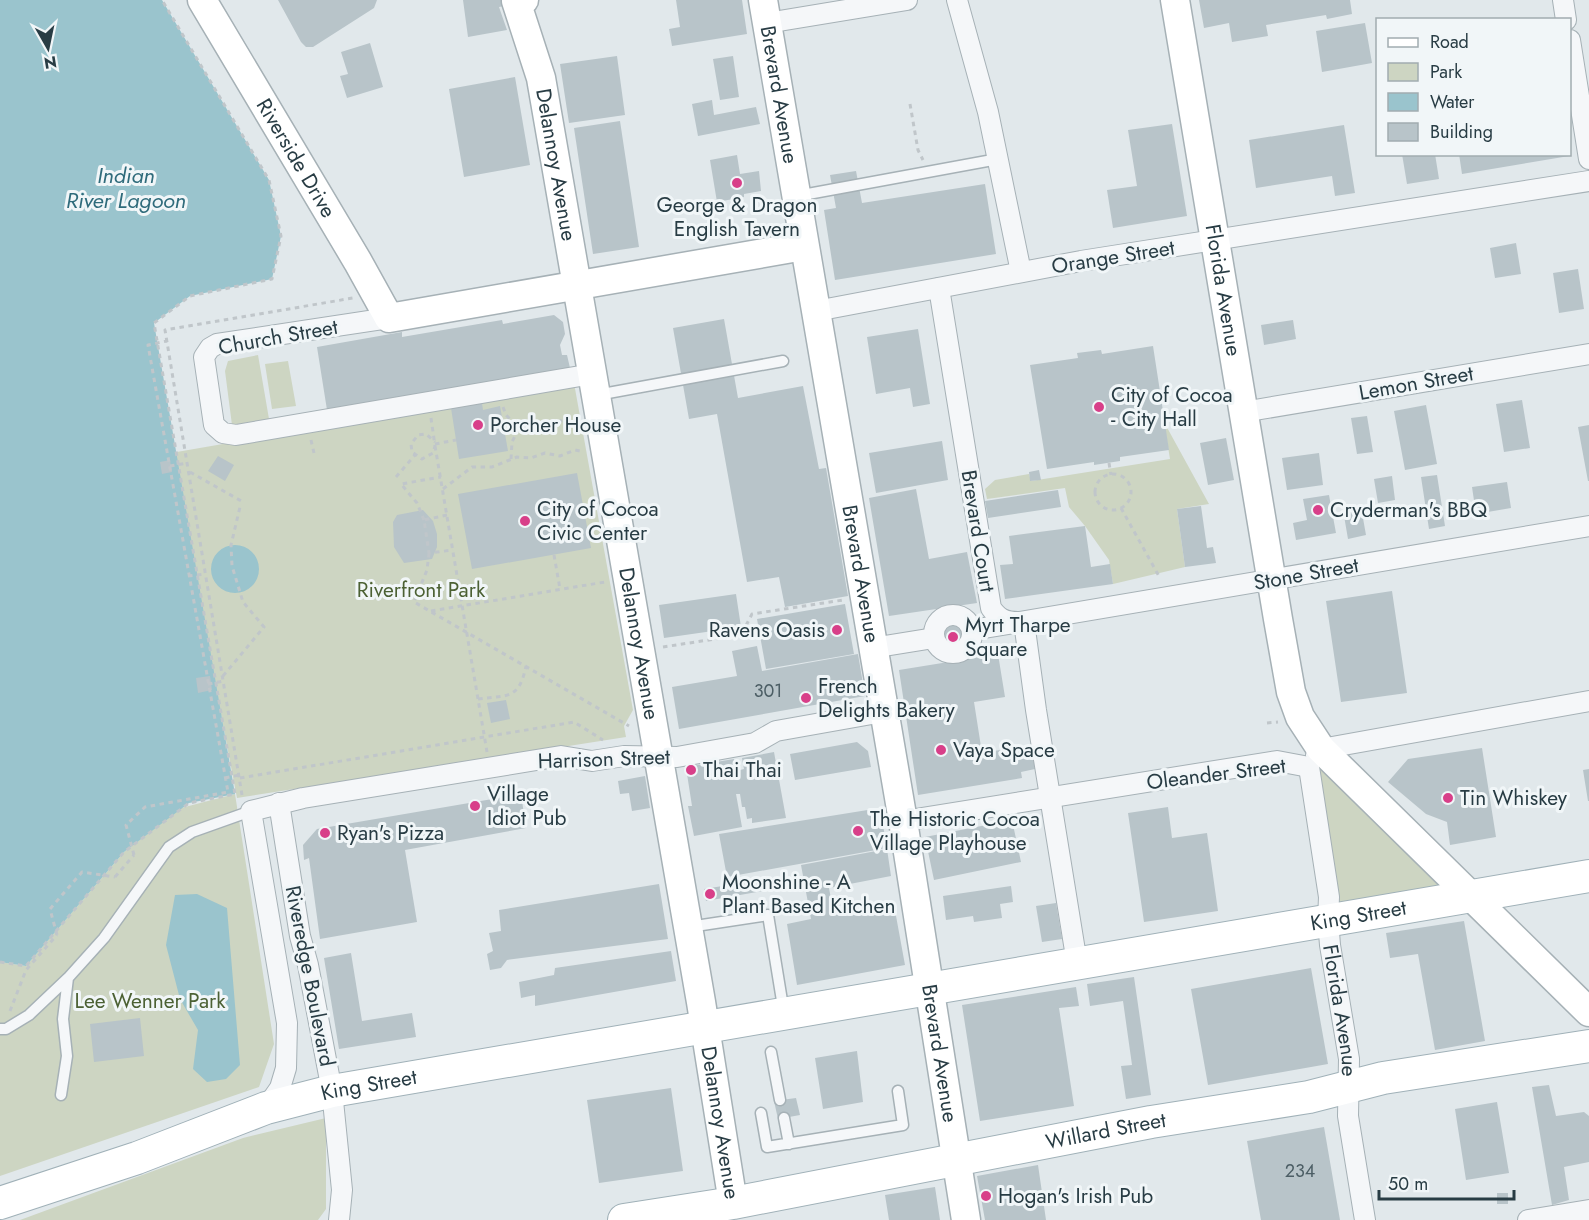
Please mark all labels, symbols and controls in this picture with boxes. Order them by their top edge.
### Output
north arrow [18,18,78,78]
legend [1376,18,1571,156]
street label: Brevard Avenue [753,23,806,166]
text: Road [1430,29,1469,55]
text: N [42,50,58,75]
text: Park [1430,59,1462,85]
street label: Delannoy Avenue [528,86,584,243]
text: Water [1430,89,1475,115]
street label: Riverside Drive [249,93,343,223]
text: Building [1430,119,1493,145]
water label: Indian River Lagoon [66,159,186,216]
marker: George & Dragon English Tavern [730,176,744,190]
place label: George & Dragon English Tavern [656,190,818,244]
street label: Florida Avenue [1198,222,1249,358]
street label: Orange Street [1049,232,1177,282]
street label: Church Street [216,312,340,362]
street label: Lemon Street [1356,358,1476,408]
place label: City of Cocoa - City Hall [1111,380,1233,434]
marker: City of Cocoa - City Hall [1092,400,1106,414]
place label: Porcher House [490,410,622,440]
marker: Porcher House [471,418,485,432]
street label: Brevard Court [954,468,1002,594]
place label: City of Cocoa Civic Center [537,494,659,548]
place label: Cryderman's BBQ [1330,495,1487,525]
street label: Brevard Avenue [834,502,887,645]
marker: Cryderman's BBQ [1311,503,1325,517]
marker: City of Cocoa Civic Center [518,514,532,528]
street label: Stone Street [1251,550,1361,598]
street label: Delannoy Avenue [611,565,667,722]
park label: Riverfront Park [357,575,486,605]
place label: Myrt Tharpe Square [965,610,1071,664]
place label: Ravens Oasis [709,615,825,645]
marker: Ravens Oasis [830,623,844,637]
marker: Myrt Tharpe Square [946,630,960,644]
place label: French Delights Bakery [818,671,956,725]
house number: 301 [754,678,782,704]
marker: French Delights Bakery [799,691,813,705]
place label: Vaya Space [953,735,1055,765]
street label: Harrison Street [537,742,671,776]
marker: Vaya Space [934,743,948,757]
street label: Oleander Street [1145,751,1287,797]
place label: Thai Thai [703,755,782,785]
marker: Thai Thai [684,763,698,777]
place label: Village Idiot Pub [487,779,566,833]
place label: Tin Whiskey [1460,783,1568,813]
marker: Tin Whiskey [1441,791,1455,805]
marker: Village Idiot Pub [468,799,482,813]
place label: The Historic Cocoa Village Playhouse [870,804,1040,858]
place label: Ryan's Pizza [337,818,444,848]
marker: The Historic Cocoa Village Playhouse [851,824,865,838]
marker: Ryan's Pizza [318,826,332,840]
place label: Moonshine - A Plant Based Kitchen [722,867,895,921]
street label: Riveredge Boulevard [278,883,342,1069]
marker: Moonshine - A Plant Based Kitchen [703,887,717,901]
street label: King Street [1308,892,1409,938]
street label: Florida Avenue [1315,942,1364,1077]
street label: Brevard Avenue [914,982,965,1125]
park label: Lee Wenner Park [74,986,226,1016]
street label: Delannoy Avenue [693,1044,747,1201]
street label: King Street [317,1062,419,1108]
street label: Willard Street [1043,1105,1168,1157]
house number: 234 [1285,1158,1315,1184]
scale bar [1379,1163,1514,1201]
text: 50 m [1388,1171,1428,1197]
place label: Hogan's Irish Pub [998,1181,1153,1211]
marker: Hogan's Irish Pub [979,1189,993,1203]

